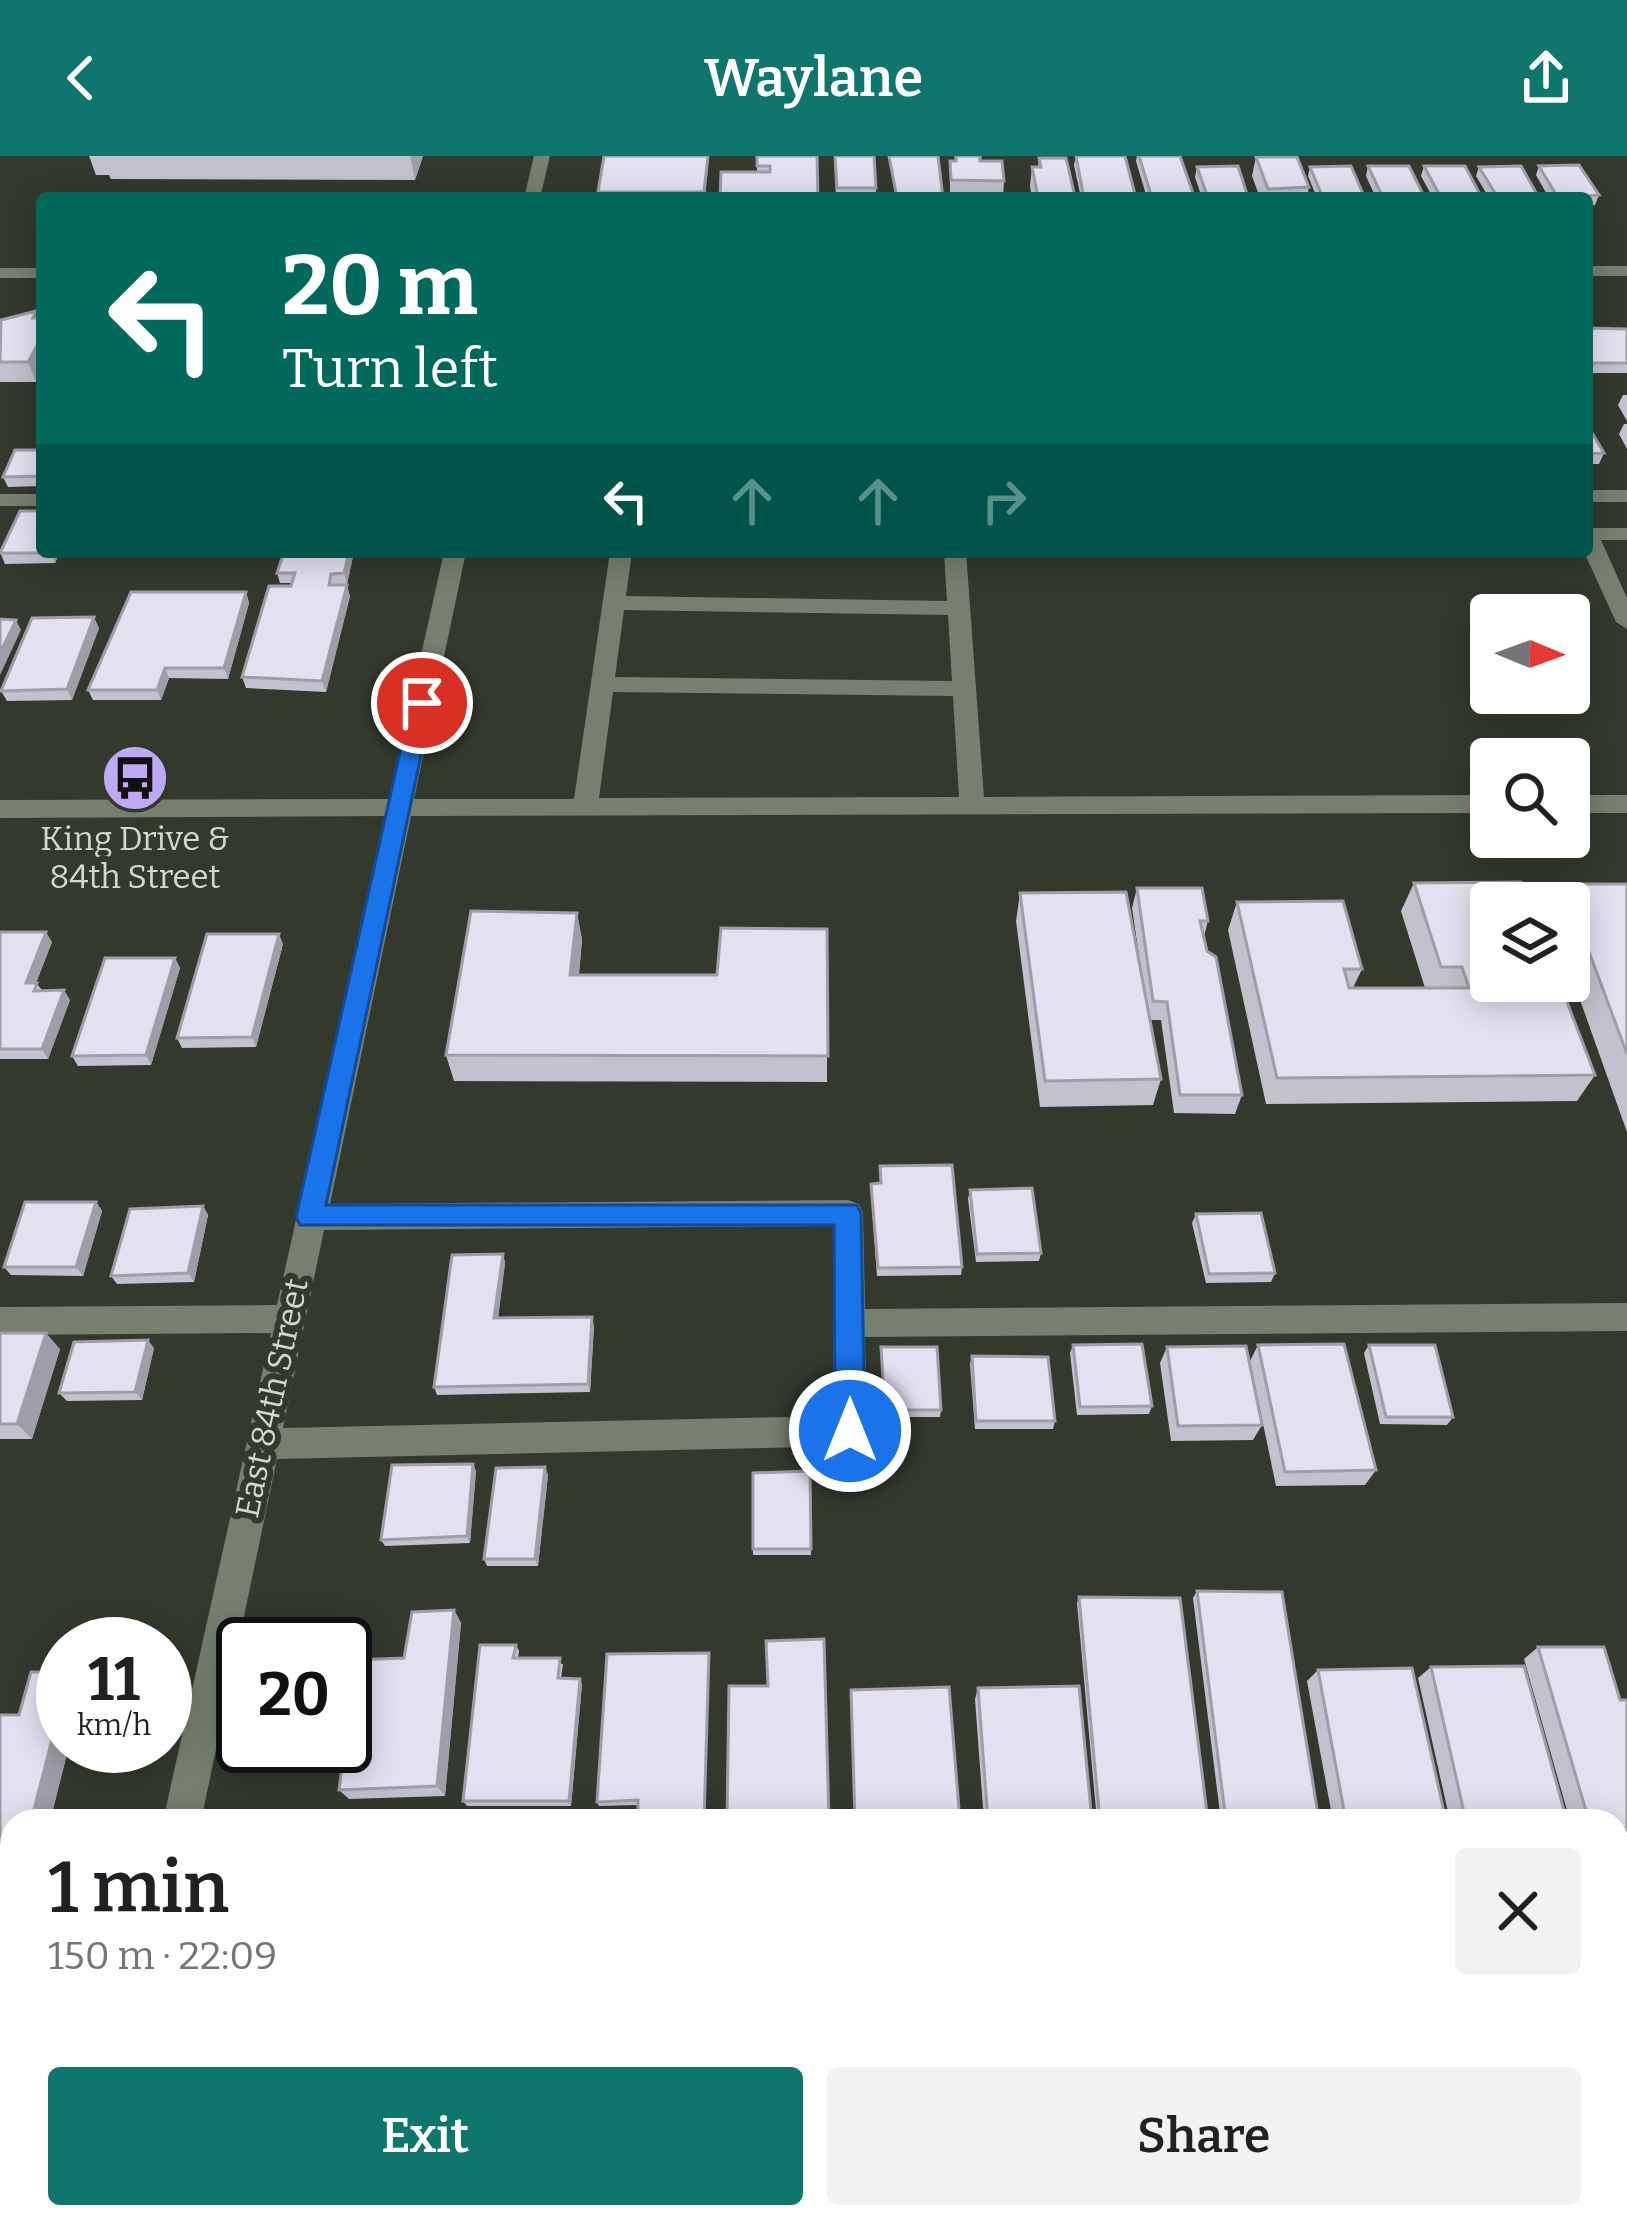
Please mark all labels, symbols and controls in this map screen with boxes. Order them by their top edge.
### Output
icon: back [48,45,114,111]
icon: share [1513,45,1579,111]
text: Waylane [704,46,923,110]
text: 20 m [282,235,478,336]
icon: left [84,240,240,396]
text: Turn left [282,337,498,401]
icon: left [593,468,659,534]
icon: ahead [719,468,785,534]
icon: ahead [845,468,911,534]
icon: right [971,468,1037,534]
north arrow [1470,594,1590,714]
map controls [1470,594,1590,1002]
pin [371,652,473,754]
icon: arrive [389,670,455,736]
button: search [1470,738,1590,858]
bus stop icon: King Drive & 84th Street [100,743,170,813]
place label: King Drive & 84th Street [40,819,230,897]
button: layers [1470,882,1590,1002]
street label: East 84th Street [227,1275,317,1521]
position arrow [787,1368,913,1494]
speed limit sign: 20 [216,1617,372,1773]
text: 11 [88,1644,140,1716]
text: km/h [77,1707,151,1743]
text: 1 min [48,1845,229,1931]
button: close [1455,1848,1581,1974]
text: 150 m · 22:09 [48,1933,277,1979]
button: Exit [48,2067,803,2205]
button: Share [827,2067,1581,2205]

